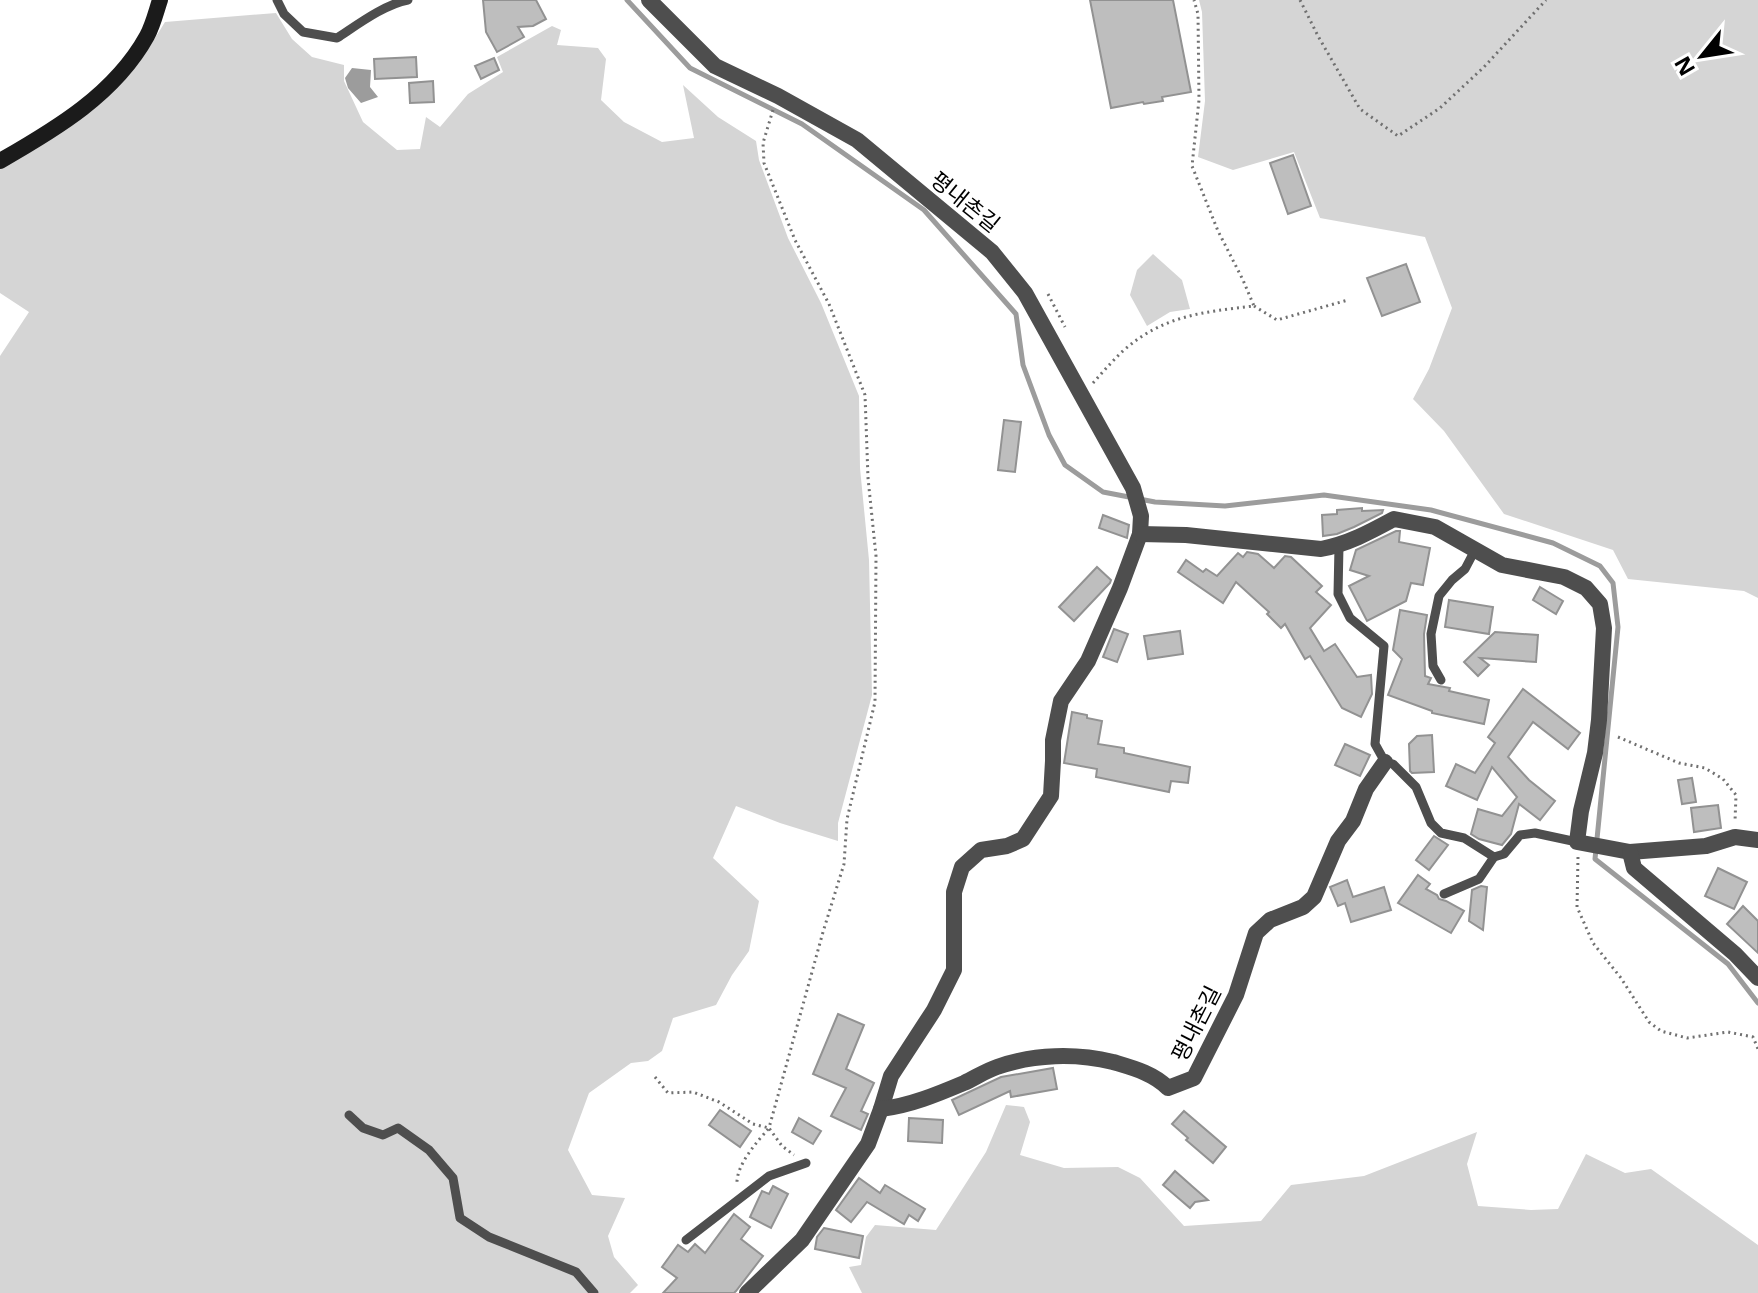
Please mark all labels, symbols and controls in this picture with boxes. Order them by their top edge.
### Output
north arrow [1662,16,1742,96]
text: N [1666,51,1701,82]
street label: 평내촌길 [925,164,1007,238]
street label: 평내촌길 [1163,980,1227,1066]

